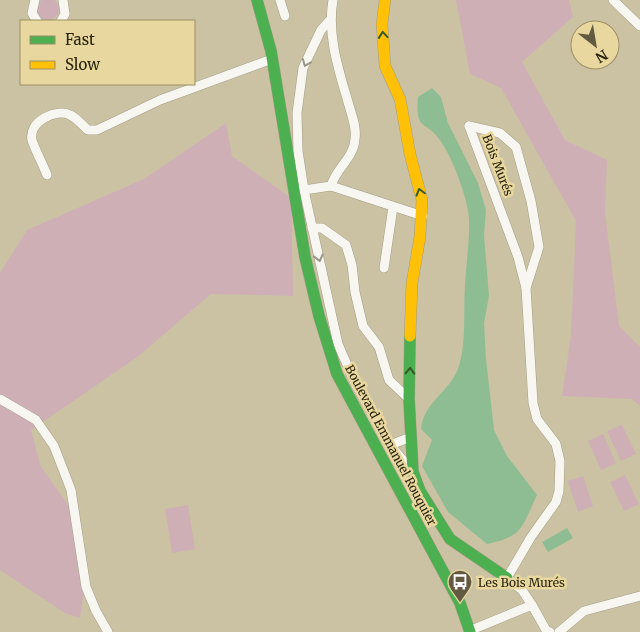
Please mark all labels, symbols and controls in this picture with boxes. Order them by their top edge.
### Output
legend [20,20,195,85]
north arrow [570,20,620,70]
text: Fast [65,30,95,49]
one-way arrow [377,31,388,39]
text: N [592,46,611,67]
text: Slow [65,55,100,74]
one-way arrow [302,58,312,67]
street label: Bois Murés [479,132,517,198]
one-way arrow [415,189,425,197]
one-way arrow [313,253,323,261]
street label: Boulevard Emmanuel Rouquier [342,362,440,528]
one-way arrow [405,367,416,375]
bus stop icon: Les Bois Murés [447,569,473,603]
place label: Les Bois Murés [478,575,565,590]

